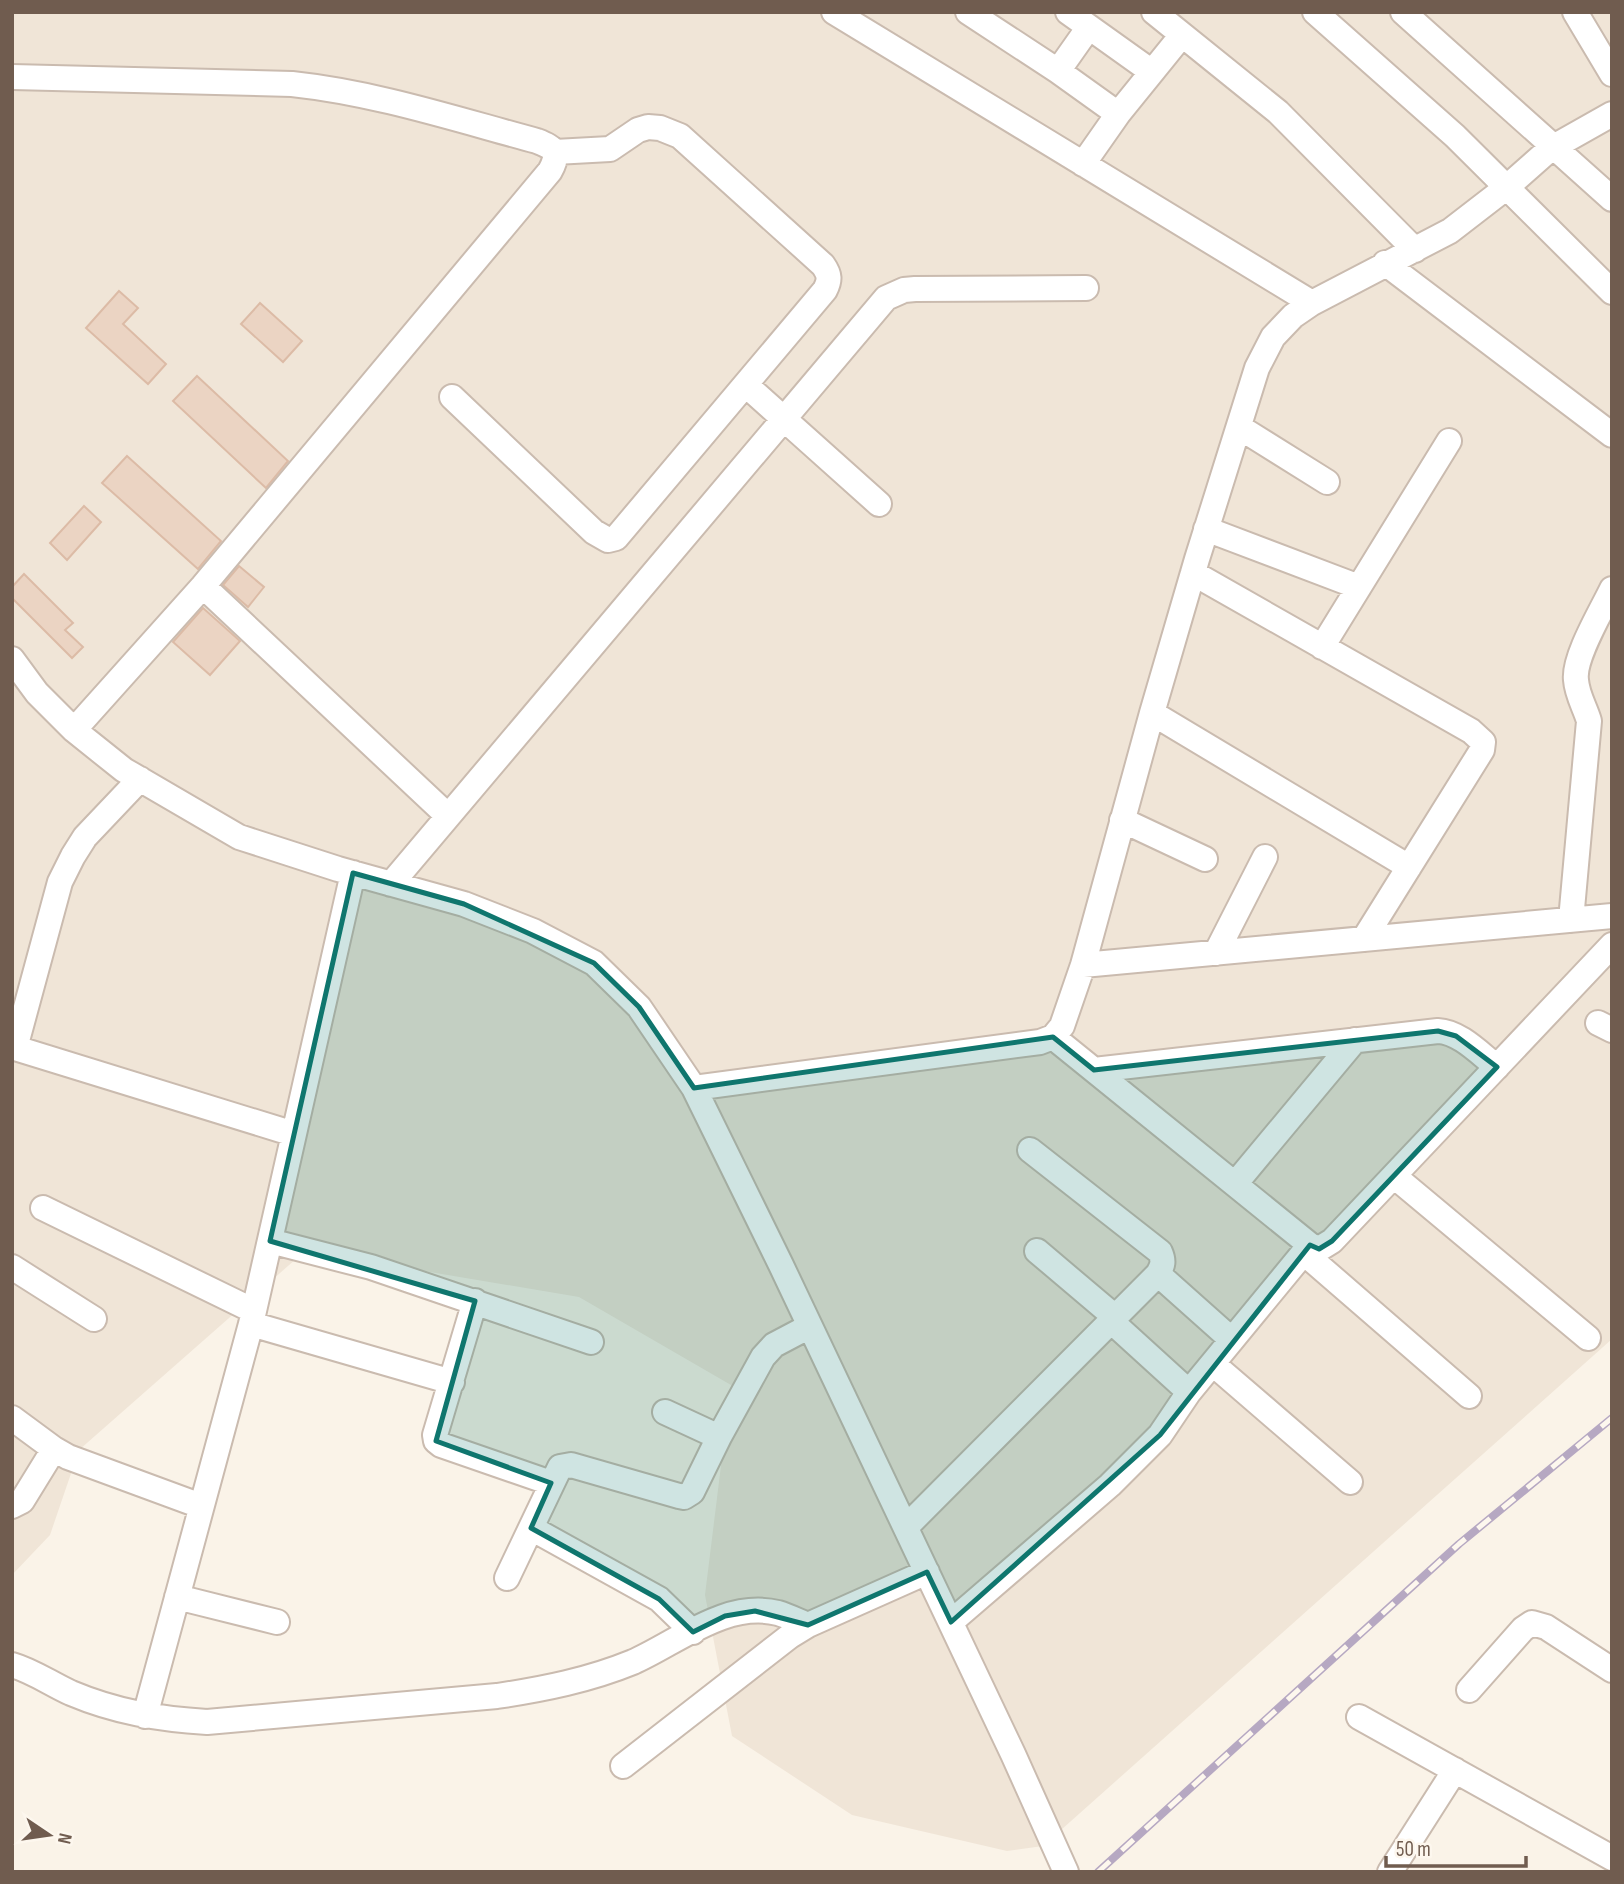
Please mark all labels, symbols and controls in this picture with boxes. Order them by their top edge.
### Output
north arrow [14,1800,84,1870]
scale bar [1386,1825,1526,1869]
text: N [52,1831,76,1846]
text: 50 m [1396,1837,1431,1862]

